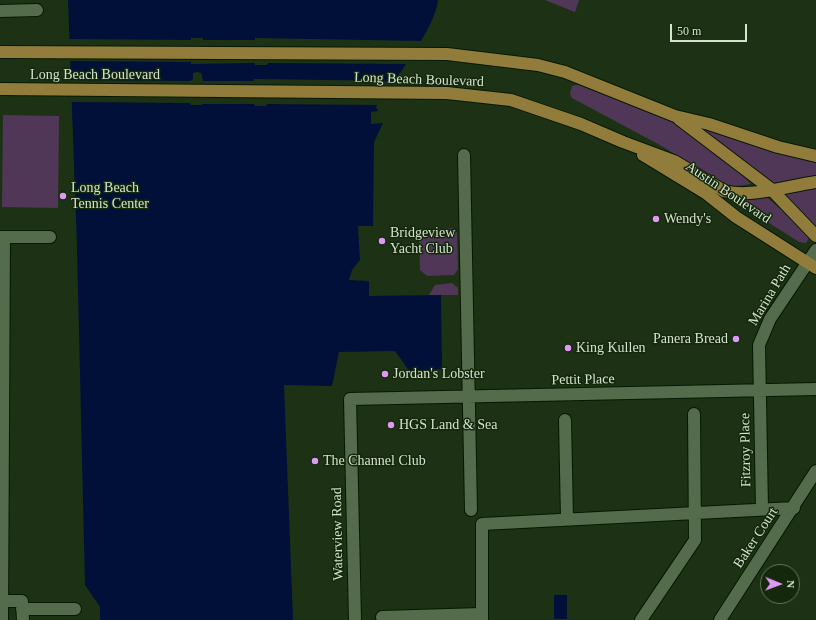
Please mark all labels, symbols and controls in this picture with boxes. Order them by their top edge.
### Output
scale bar [672,16,749,42]
text: 50 m [677,24,701,38]
street label: Long Beach Boulevard [30,67,160,83]
street label: Long Beach Boulevard [354,69,484,91]
street label: Austin Boulevard [682,158,774,228]
place label: Long Beach Tennis Center [71,180,149,212]
marker: Long Beach Tennis Center [58,191,68,201]
place label: Wendy's [664,211,711,227]
marker: Wendy's [651,214,661,224]
place label: Bridgeview Yacht Club [390,225,455,258]
marker: Bridgeview Yacht Club [377,236,387,246]
street label: Marina Path [745,261,795,329]
place label: Panera Bread [653,331,728,347]
marker: Panera Bread [731,334,741,344]
place label: King Kullen [576,340,646,356]
marker: King Kullen [563,343,573,353]
place label: Jordan's Lobster [393,366,485,382]
marker: Jordan's Lobster [380,369,390,379]
street label: Pettit Place [551,371,615,389]
street label: Fitzroy Place [737,413,755,487]
place label: HGS Land & Sea [399,417,497,433]
marker: HGS Land & Sea [386,420,396,430]
place label: The Channel Club [323,453,426,469]
marker: The Channel Club [310,456,320,466]
street label: Waterview Road [329,487,347,581]
street label: Baker Court [730,505,782,571]
north arrow [760,564,800,604]
text: N [785,580,797,588]

